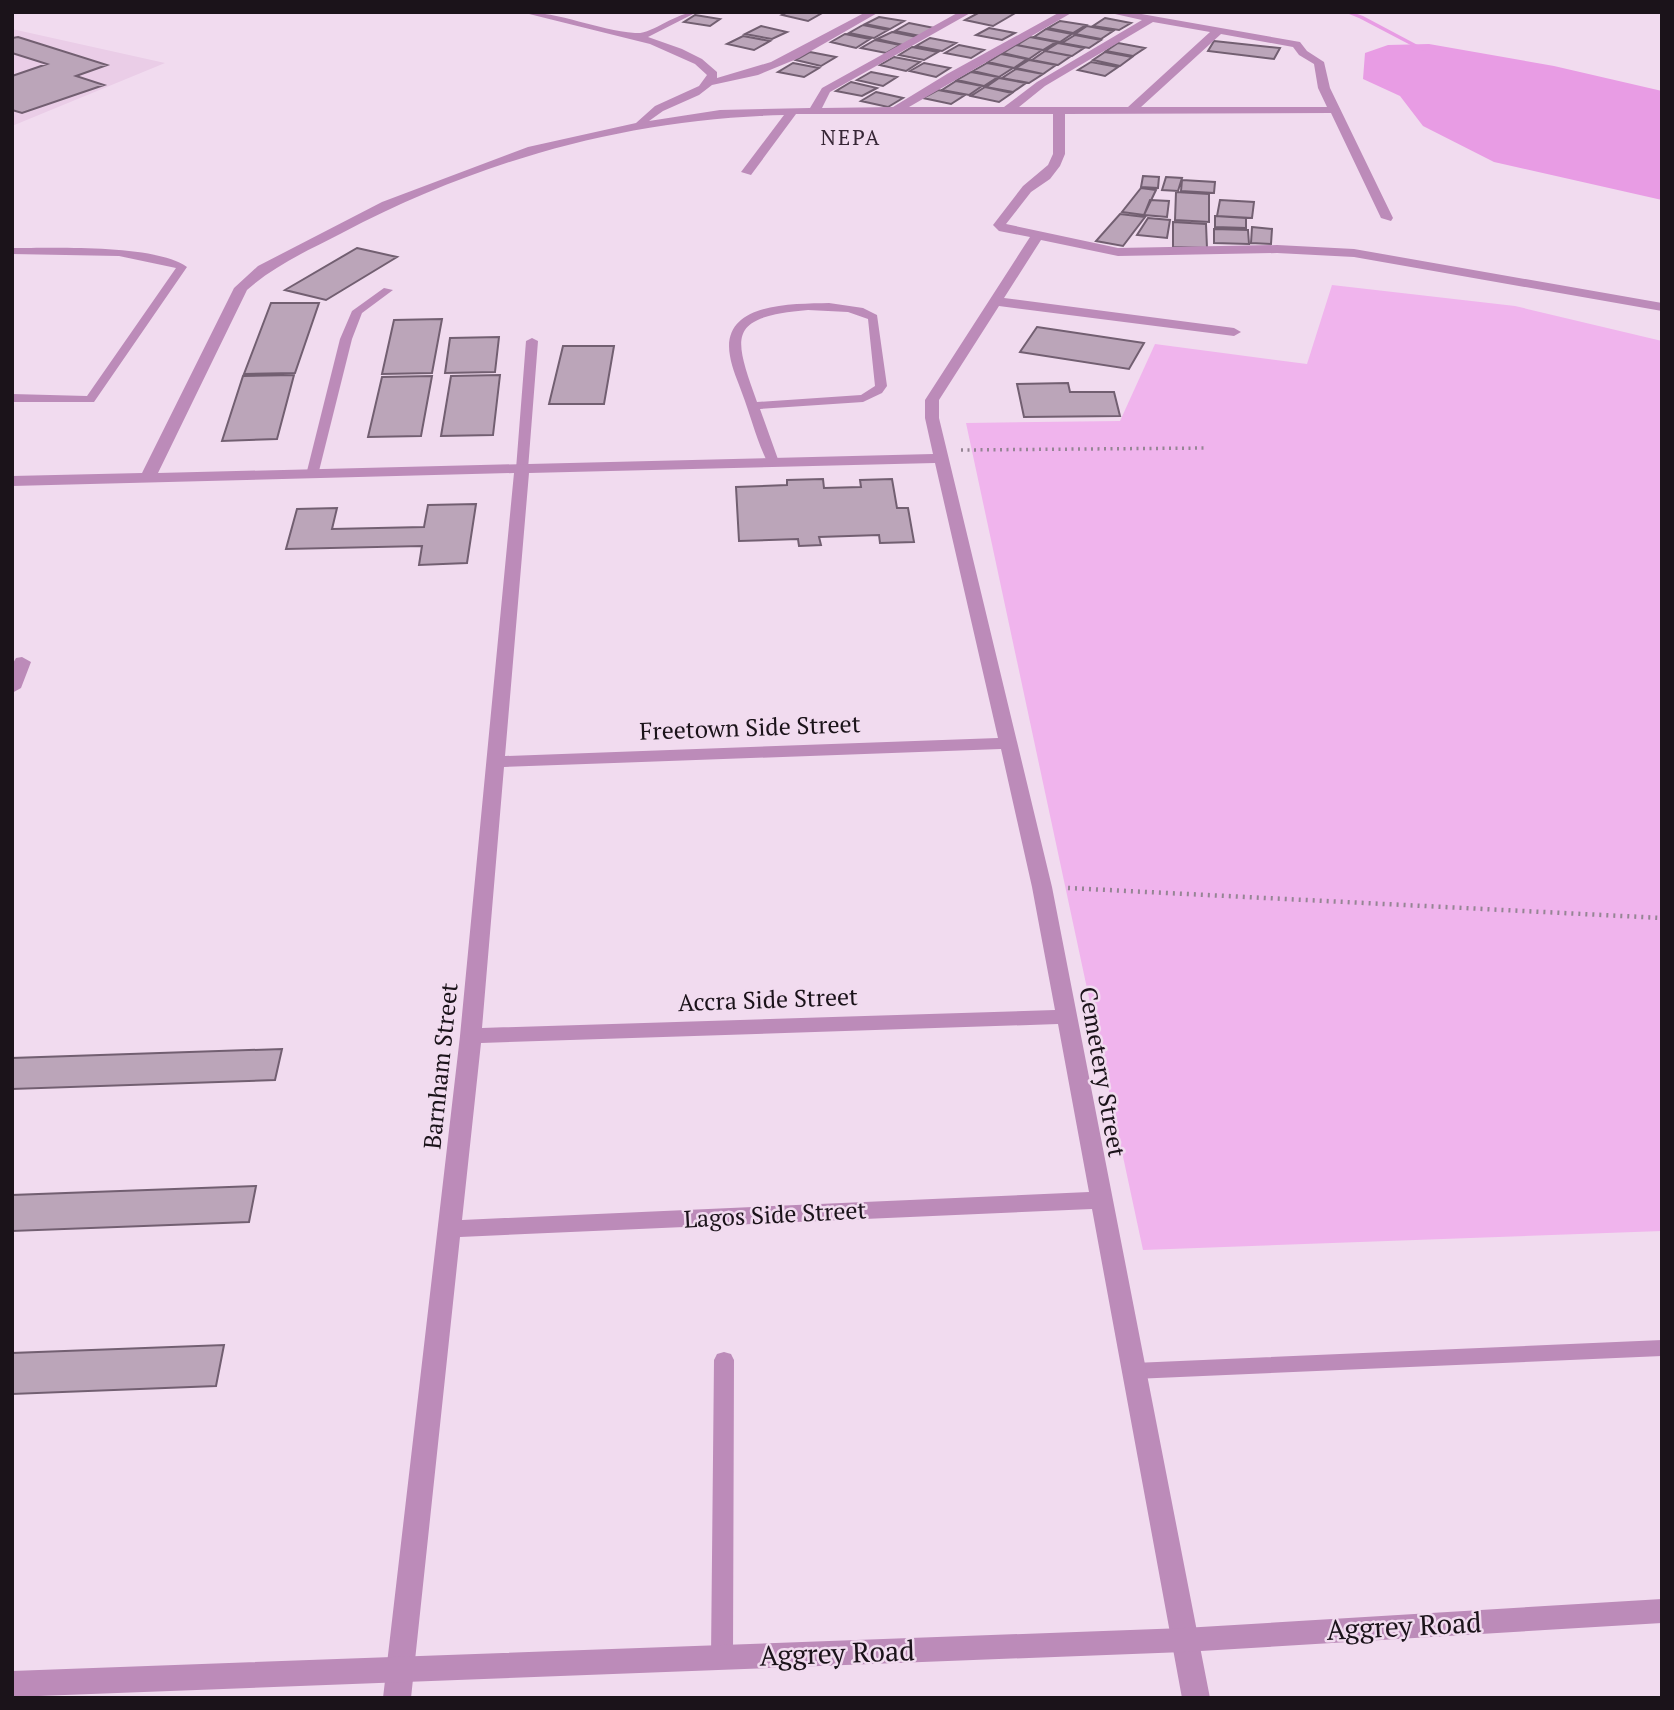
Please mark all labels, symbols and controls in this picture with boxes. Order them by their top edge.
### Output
district label: NEPA [821,123,881,151]
street label: Freetown Side Street [639,707,861,747]
street label: Accra Side Street [677,980,859,1018]
street label: Barnham Street [415,981,465,1151]
street label: Cemetery Street [1072,984,1134,1160]
street label: Lagos Side Street [683,1193,867,1235]
street label: Aggrey Road [1325,1603,1482,1648]
street label: Aggrey Road [759,1631,915,1674]

